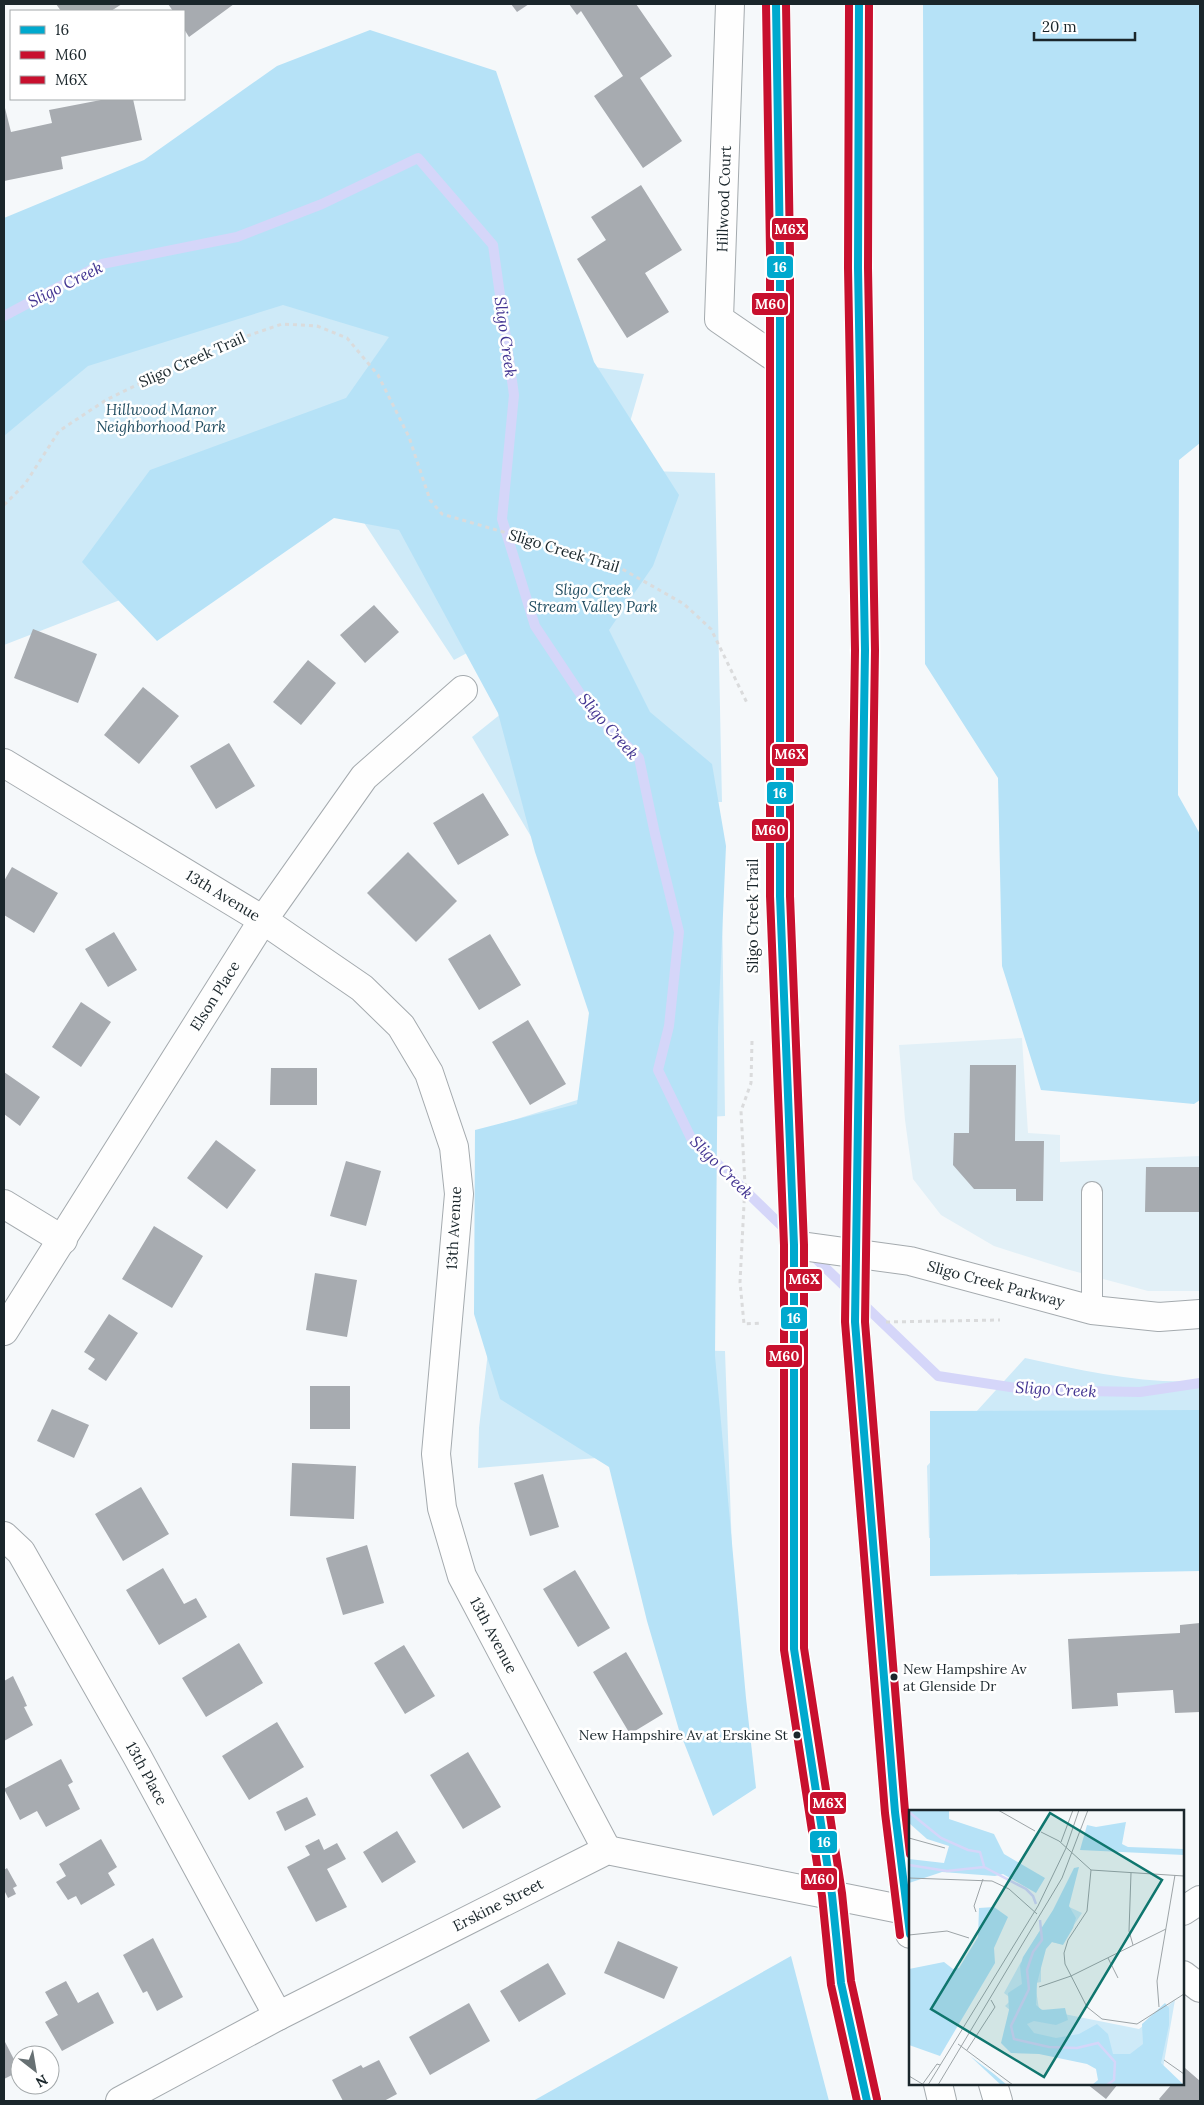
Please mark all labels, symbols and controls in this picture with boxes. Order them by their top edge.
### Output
legend [10,10,185,100]
scale bar [1034,10,1135,42]
text: 20 m [1042,17,1077,36]
text: 16 [55,20,69,39]
text: M60 [55,45,87,64]
text: M6X [55,70,87,89]
street label: Hillwood Court [712,145,735,253]
line badge: M6X [771,217,809,241]
text: M6X [774,220,806,238]
line badge: 16 [766,255,794,279]
water label: Sligo Creek [24,257,106,311]
text: 16 [773,258,787,276]
line badge: M60 [751,292,789,316]
water label: Sligo Creek [490,295,522,379]
text: M60 [755,295,785,313]
street label: Sligo Creek Trail [136,328,248,392]
park label: Hillwood Manor Neighborhood Park [96,400,226,436]
street label: Sligo Creek Trail [507,525,622,576]
park label: Sligo Creek Stream Valley Park [528,580,658,616]
water label: Sligo Creek [575,689,643,763]
line badge: M6X [771,743,809,767]
text: M6X [774,745,806,763]
line badge: 16 [766,781,794,805]
text: 16 [773,784,787,802]
line badge: M60 [751,818,789,842]
text: M60 [755,821,785,839]
street label: Sligo Creek Trail [743,859,762,973]
street label: 13th Avenue [183,865,264,925]
street label: Elson Place [186,957,244,1034]
water label: Sligo Creek [686,1131,758,1203]
street label: 13th Avenue [442,1186,465,1270]
street label: Sligo Creek Parkway [925,1256,1067,1311]
line badge: M6X [785,1268,823,1292]
text: M6X [788,1270,820,1288]
line badge: 16 [780,1306,808,1330]
text: 16 [787,1309,801,1327]
line badge: M60 [765,1344,803,1368]
text: M60 [769,1347,799,1365]
water label: Sligo Creek [1015,1377,1097,1401]
street label: 13th Avenue [466,1594,522,1677]
place label: New Hampshire Av at Glenside Dr [903,1660,1027,1695]
marker: New Hampshire Av at Glenside Dr [889,1672,899,1682]
place label: New Hampshire Av at Erskine St [579,1726,789,1744]
marker: New Hampshire Av at Erskine St [792,1730,802,1740]
street label: 13th Place [122,1738,172,1808]
line badge: M6X [809,1791,847,1815]
text: M6X [812,1794,844,1812]
inset map [909,1810,1184,2085]
line badge: 16 [809,1830,838,1854]
text: 16 [817,1833,831,1851]
line badge: M60 [800,1867,838,1891]
text: M60 [804,1870,834,1888]
street label: Erskine Street [450,1874,546,1935]
north arrow [10,2045,60,2095]
text: N [32,2071,51,2092]

